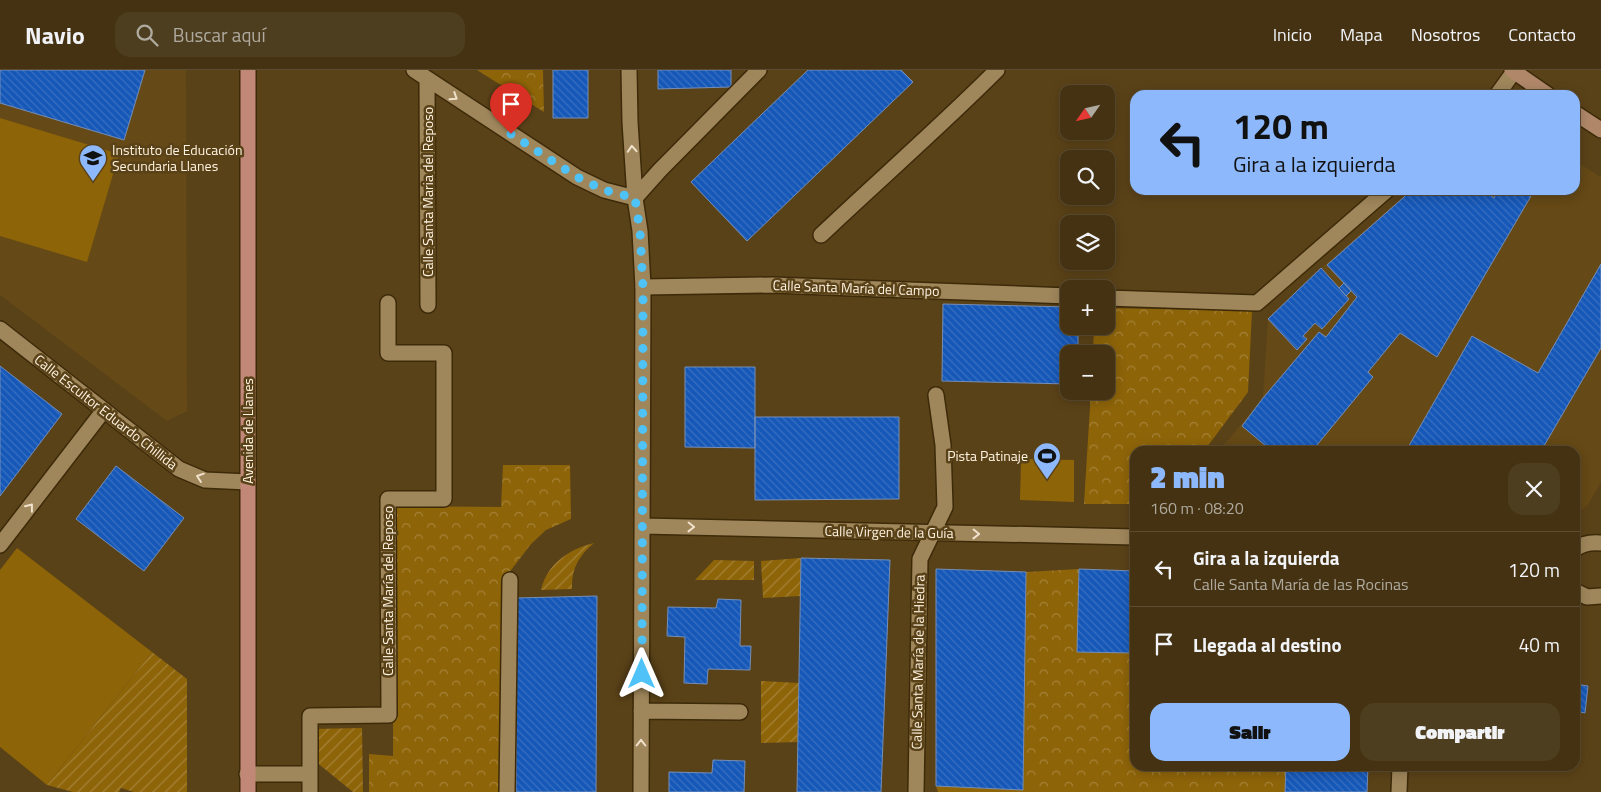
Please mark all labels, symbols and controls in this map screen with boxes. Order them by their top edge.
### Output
search box [115,12,465,57]
text: Navio [25,17,85,53]
text: Buscar aquí [173,20,266,49]
icon: search [133,21,161,49]
text: Inicio [1273,21,1312,48]
text: Mapa [1340,21,1383,48]
text: Nosotros [1411,21,1480,48]
text: Contacto [1508,21,1576,48]
pin [490,83,532,134]
north arrow [1060,85,1115,140]
map controls [1060,85,1115,400]
icon: arrive [497,90,525,118]
one-way arrow [449,91,458,100]
text: 120 m [1233,99,1329,153]
street label: Calle Santa Maria del Reposo [417,107,438,277]
icon: left [1150,110,1215,175]
place label: Instituto de Educación Secundaria Llanes [112,139,242,176]
school or university icon: Instituto de Educación Secundaria Llanes [78,143,108,182]
one-way arrow [626,145,637,153]
text: Gira a la izquierda [1233,147,1396,181]
button: search [1060,150,1115,205]
button: layers [1060,215,1115,270]
street label: Calle Santa María del Campo [772,274,940,301]
button: + [1060,280,1115,335]
button: − [1060,345,1115,400]
street label: Calle Escultor Eduardo Chillida [30,349,182,474]
street label: Avenida de Llanes [237,378,258,484]
sports icon: Pista Patinaje [1032,441,1062,480]
place label: Pista Patinaje [947,445,1028,466]
text: 2 min [1150,454,1225,500]
button: close [1508,463,1560,515]
one-way arrow [196,473,204,483]
text: 160 m · 08:20 [1150,496,1244,520]
one-way arrow [24,504,32,513]
street label: Calle Santa María del Reposo [377,506,398,676]
street label: Calle Virgen de la Guía [824,520,954,543]
one-way arrow [688,522,696,532]
one-way arrow [972,529,980,539]
text: Gira a la izquierda [1193,543,1340,572]
icon: left [1150,555,1178,583]
text: 120 m [1508,555,1560,584]
text: Calle Santa María de las Rocinas [1193,572,1409,596]
street label: Calle Santa María de la Hiedra [905,574,930,750]
icon: arrive [1150,630,1178,658]
text: Llegada al destino [1193,630,1342,659]
text: 40 m [1519,630,1560,659]
position arrow [615,647,667,699]
button: Salir [1150,703,1350,761]
button: Compartir [1360,703,1560,761]
one-way arrow [636,739,646,747]

